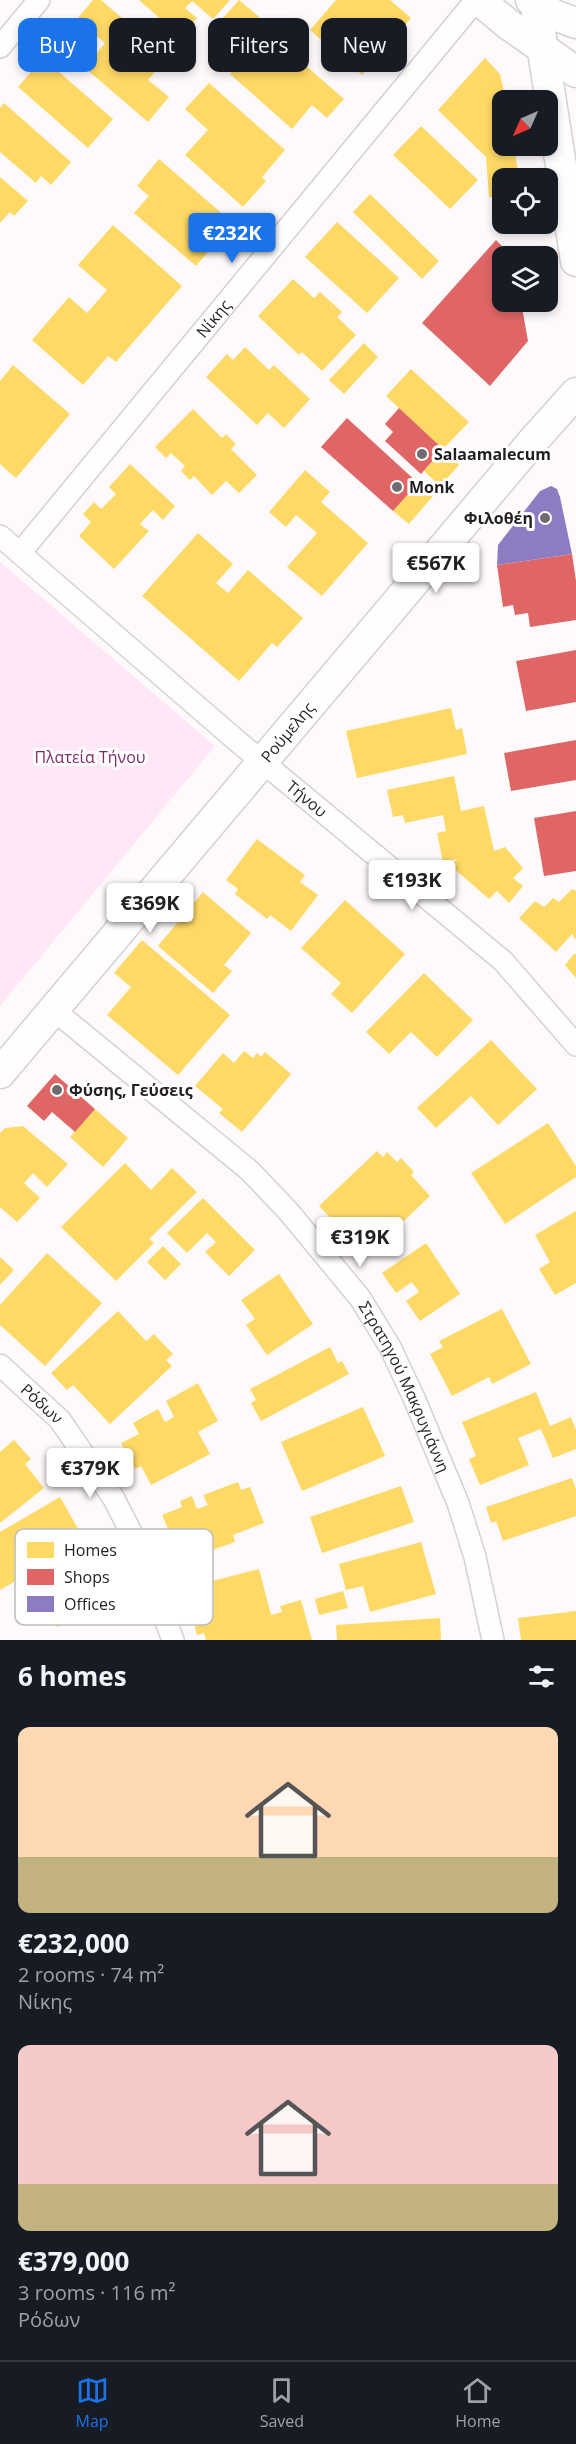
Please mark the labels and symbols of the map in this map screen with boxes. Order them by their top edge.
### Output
north arrow [492,90,558,156]
pin: €232K [190,213,274,264]
street label: Νίκης [191,294,236,342]
place label: Salaamalecum [434,443,551,465]
marker: Salaamalecum [415,447,429,461]
place label: Monk [409,476,455,498]
marker: Monk [390,480,404,494]
place label: Φιλοθέη [464,507,533,529]
marker: Φιλοθέη [538,511,552,525]
pin: €567K [394,543,478,594]
street label: Ρούμελης [256,697,320,767]
park label: Πλατεία Τήνου [34,746,146,768]
street label: Τήνου [282,775,332,822]
pin: €193K [370,860,454,911]
pin: €369K [108,883,192,934]
place label: Φύσης, Γεύσεις [69,1079,193,1101]
marker: Φύσης, Γεύσεις [50,1083,64,1097]
pin: €319K [318,1217,402,1268]
street label: Στρατηγού Μακρυγιάννη [354,1297,455,1476]
street label: Ρόδων [16,1379,68,1429]
pin: €379K [48,1448,132,1499]
legend [15,1529,213,1625]
text: Homes [64,1539,117,1561]
text: Shops [64,1566,110,1588]
text: Offices [64,1593,116,1615]

